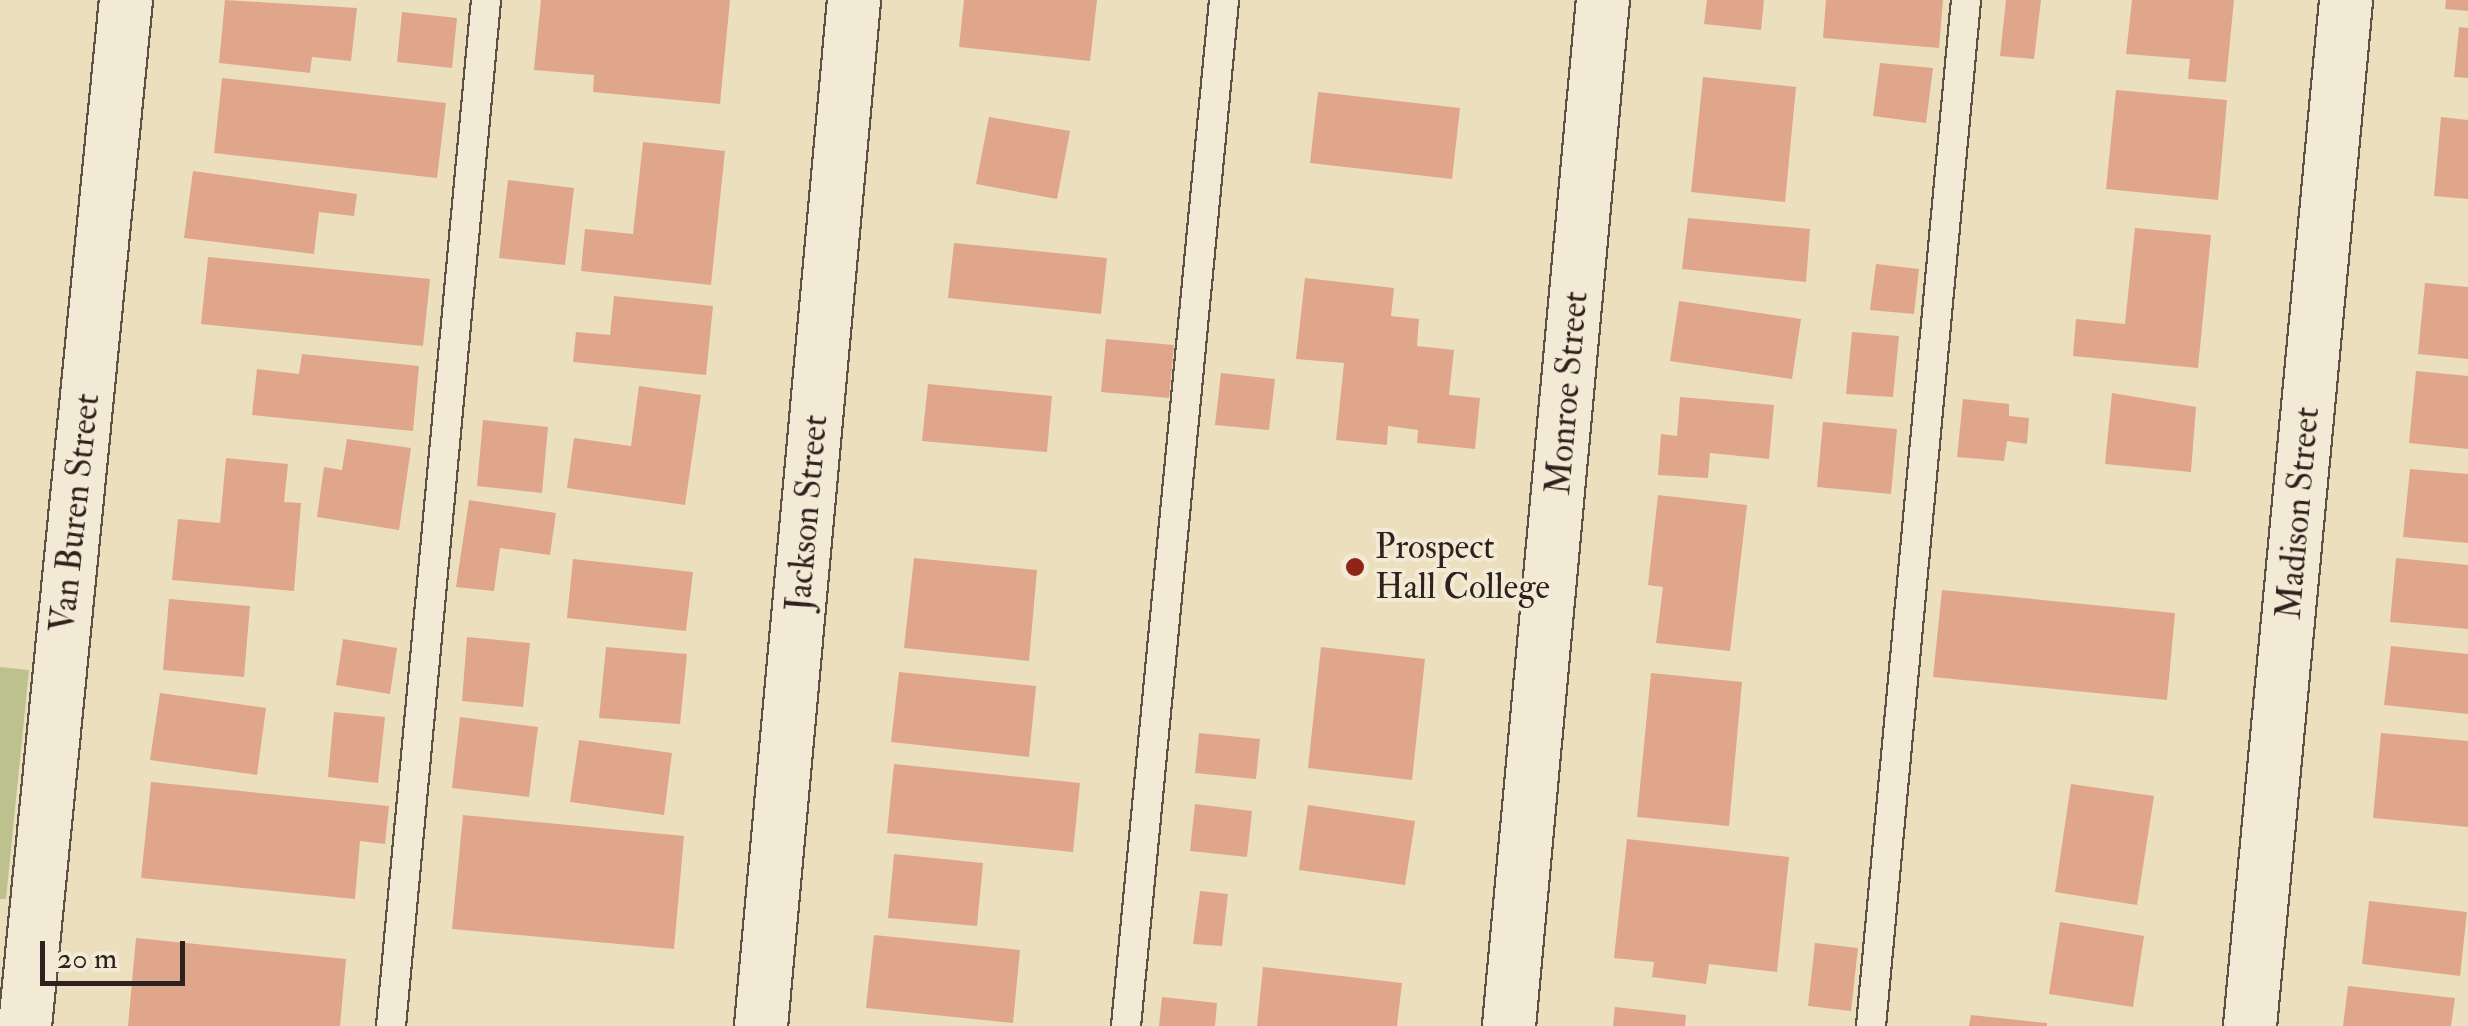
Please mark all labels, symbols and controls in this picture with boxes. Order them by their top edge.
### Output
street label: Monroe Street [1537,289,1597,497]
street label: Van Buren Street [42,391,108,635]
street label: Madison Street [2268,405,2328,621]
street label: Jackson Street [777,413,837,613]
place label: Prospect Hall College [1375,526,1550,608]
marker: Prospect Hall College [1344,556,1366,578]
scale bar [45,921,190,983]
text: 20 m [57,940,117,977]

